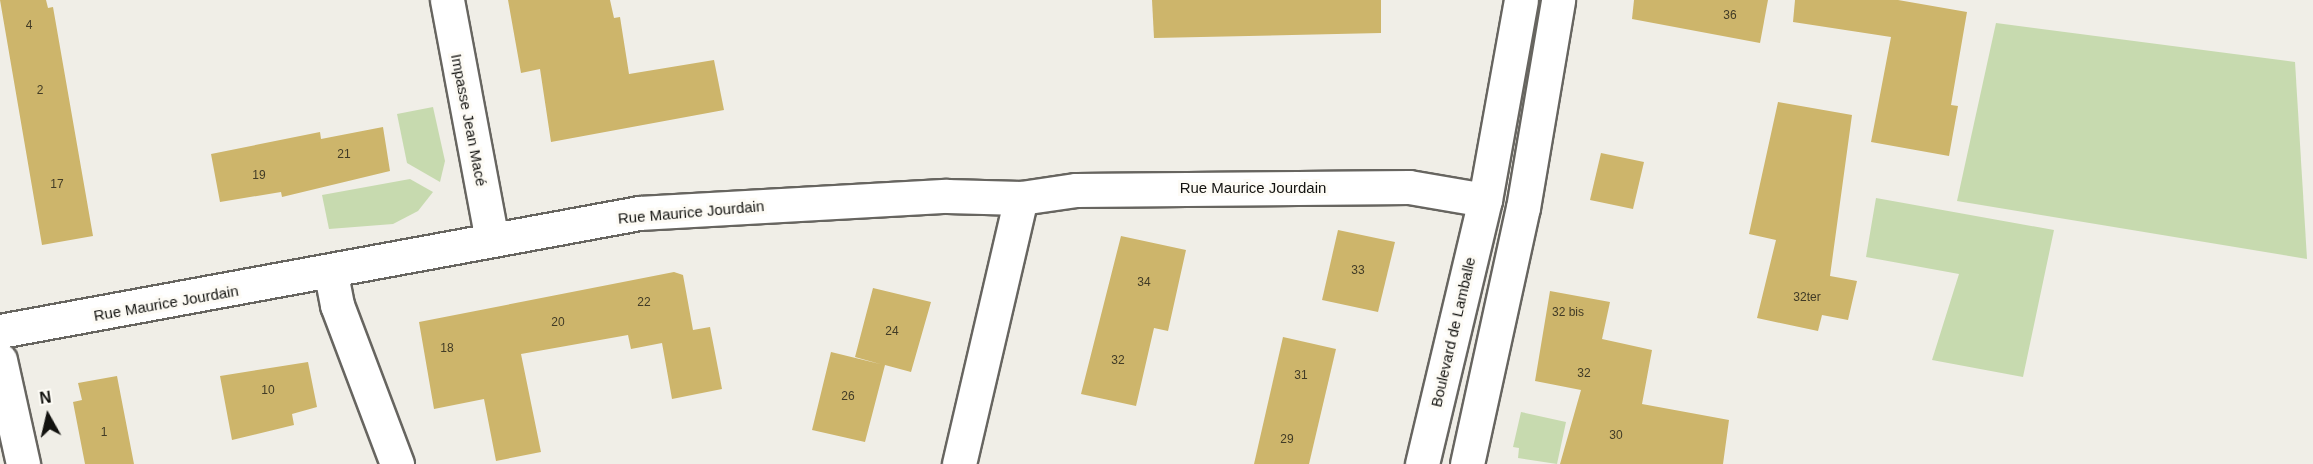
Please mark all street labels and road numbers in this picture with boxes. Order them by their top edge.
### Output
street label: Impasse Jean Macé [447,52,491,188]
street label: Rue Maurice Jourdain [1180,179,1326,197]
street label: Rue Maurice Jourdain [617,197,765,227]
street label: Boulevard de Lamballe [1427,255,1479,409]
street label: Rue Maurice Jourdain [92,281,240,325]

